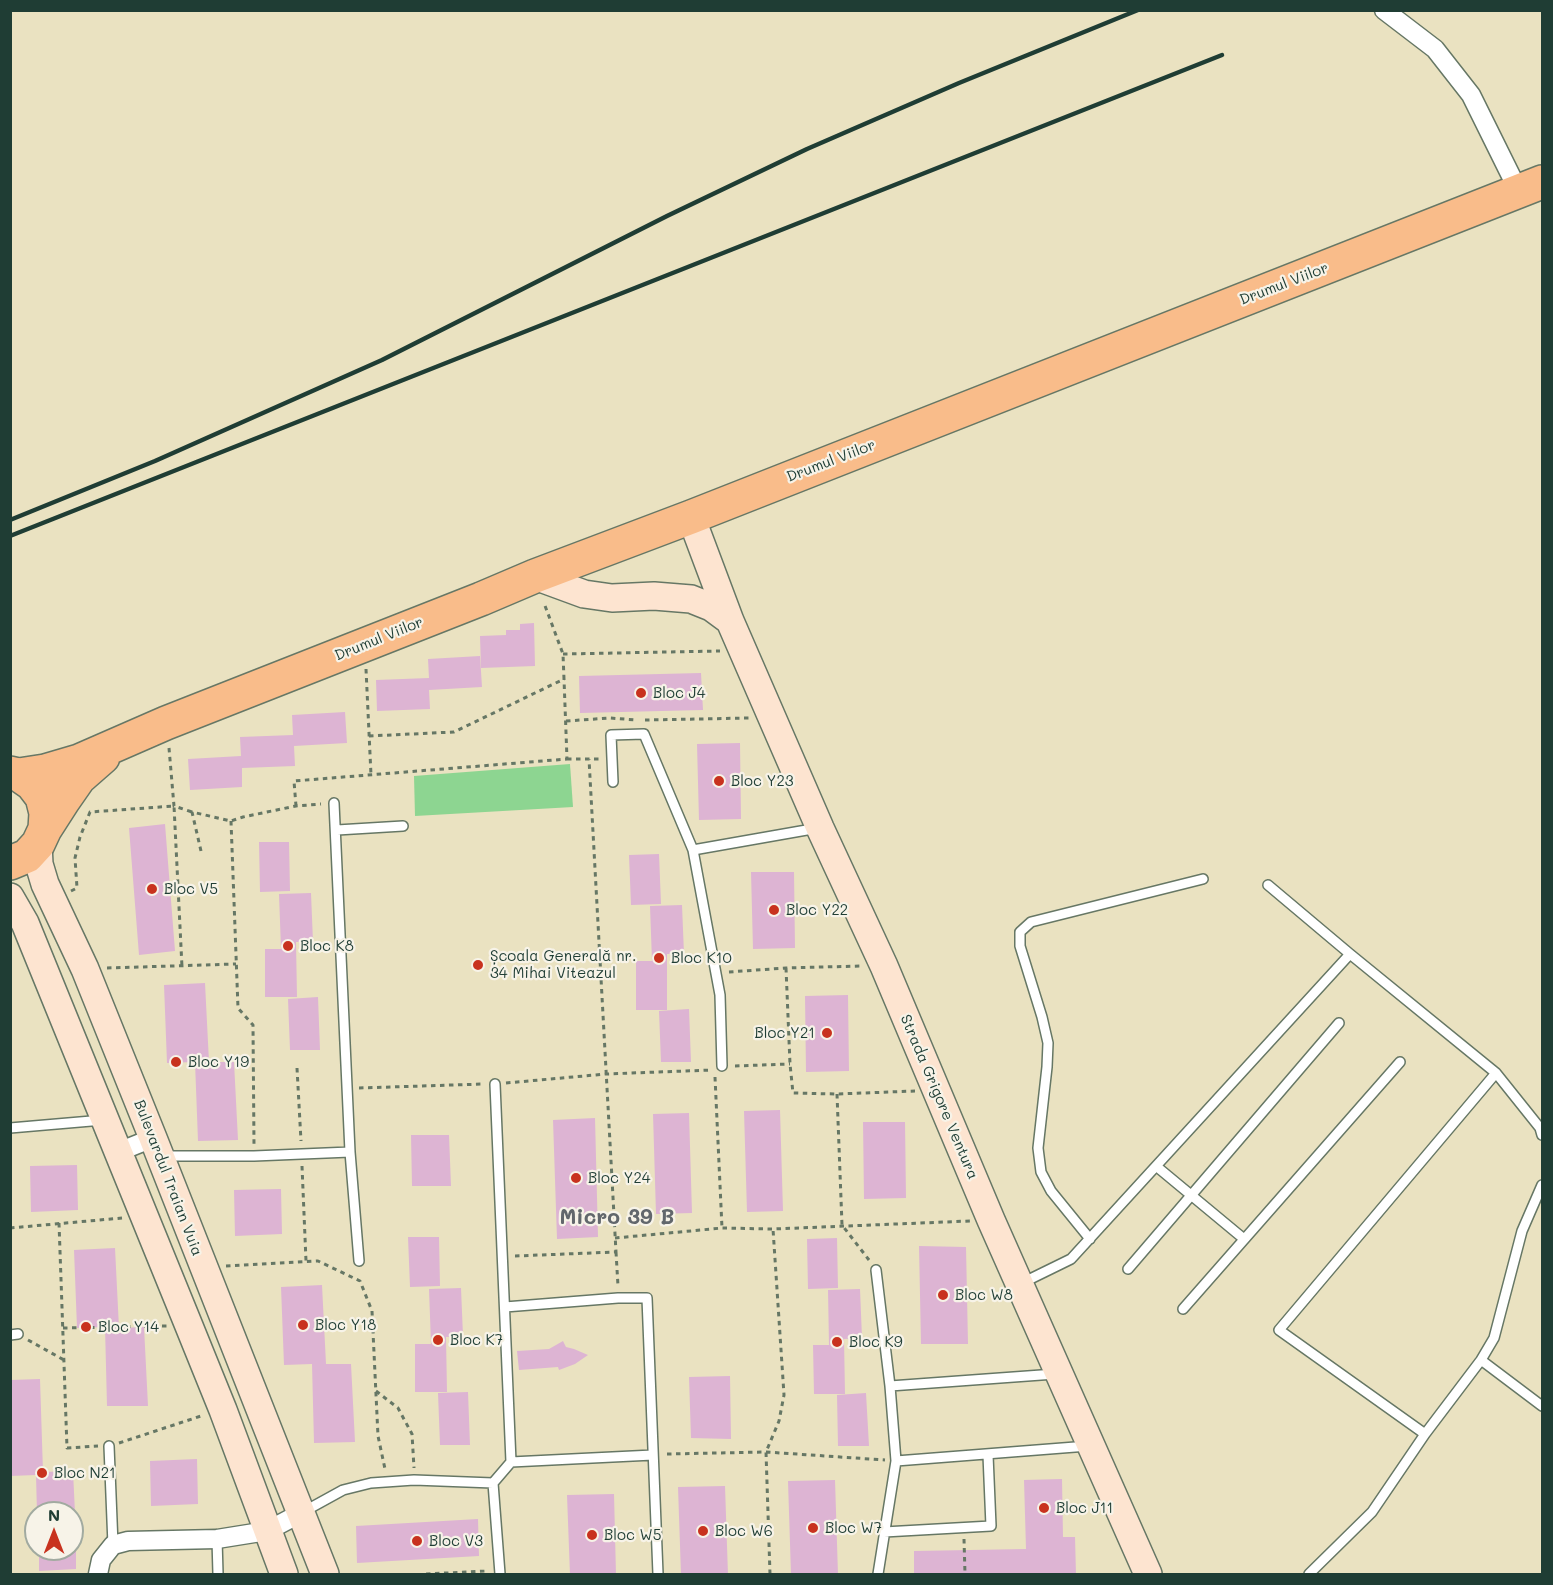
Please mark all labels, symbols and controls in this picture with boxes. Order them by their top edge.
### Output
street label: Drumul Viilor [1237,259,1331,309]
street label: Drumul Viilor [784,436,878,486]
street label: Drumul Viilor [332,613,426,665]
place label: Bloc J4 [653,684,706,702]
marker: Bloc J4 [634,686,648,700]
place label: Bloc Y23 [731,772,794,790]
marker: Bloc Y23 [712,774,726,788]
place label: Bloc V5 [164,880,218,898]
marker: Bloc V5 [145,882,159,896]
place label: Bloc Y22 [786,901,848,919]
marker: Bloc Y22 [767,903,781,917]
place label: Bloc K8 [300,937,354,955]
marker: Bloc K8 [281,939,295,953]
place label: Școala Generală nr. 34 Mihai Viteazul [490,947,636,982]
place label: Bloc K10 [671,949,732,967]
marker: Bloc K10 [652,951,666,965]
marker: Școala Generală nr. 34 Mihai Viteazul [471,958,485,972]
street label: Strada Grigore Ventura [896,1012,982,1182]
place label: Bloc Y21 [755,1024,815,1042]
marker: Bloc Y21 [820,1026,834,1040]
place label: Bloc Y19 [188,1053,249,1071]
marker: Bloc Y19 [169,1055,183,1069]
street label: Bulevardul Traian Vuia [130,1097,206,1259]
place label: Bloc Y24 [588,1169,651,1187]
marker: Bloc Y24 [569,1171,583,1185]
district label: Micro 39 B [560,1205,674,1231]
place label: Bloc W8 [955,1286,1013,1304]
marker: Bloc W8 [936,1288,950,1302]
place label: Bloc Y18 [315,1316,376,1334]
place label: Bloc Y14 [98,1318,159,1336]
marker: Bloc Y18 [296,1318,310,1332]
marker: Bloc Y14 [79,1320,93,1334]
place label: Bloc K7 [450,1331,503,1349]
marker: Bloc K7 [431,1333,445,1347]
place label: Bloc K9 [849,1333,903,1351]
marker: Bloc K9 [830,1335,844,1349]
place label: Bloc N21 [54,1464,116,1482]
marker: Bloc N21 [35,1466,49,1480]
place label: Bloc J11 [1056,1499,1113,1517]
north arrow [24,1501,84,1561]
marker: Bloc J11 [1037,1501,1051,1515]
text: N [48,1504,60,1525]
place label: Bloc W7 [825,1519,882,1537]
marker: Bloc W7 [806,1521,820,1535]
place label: Bloc W6 [715,1522,773,1540]
marker: Bloc W6 [696,1524,710,1538]
place label: Bloc W5 [604,1526,662,1544]
marker: Bloc W5 [585,1528,599,1542]
place label: Bloc V3 [429,1532,483,1550]
marker: Bloc V3 [410,1534,424,1548]

